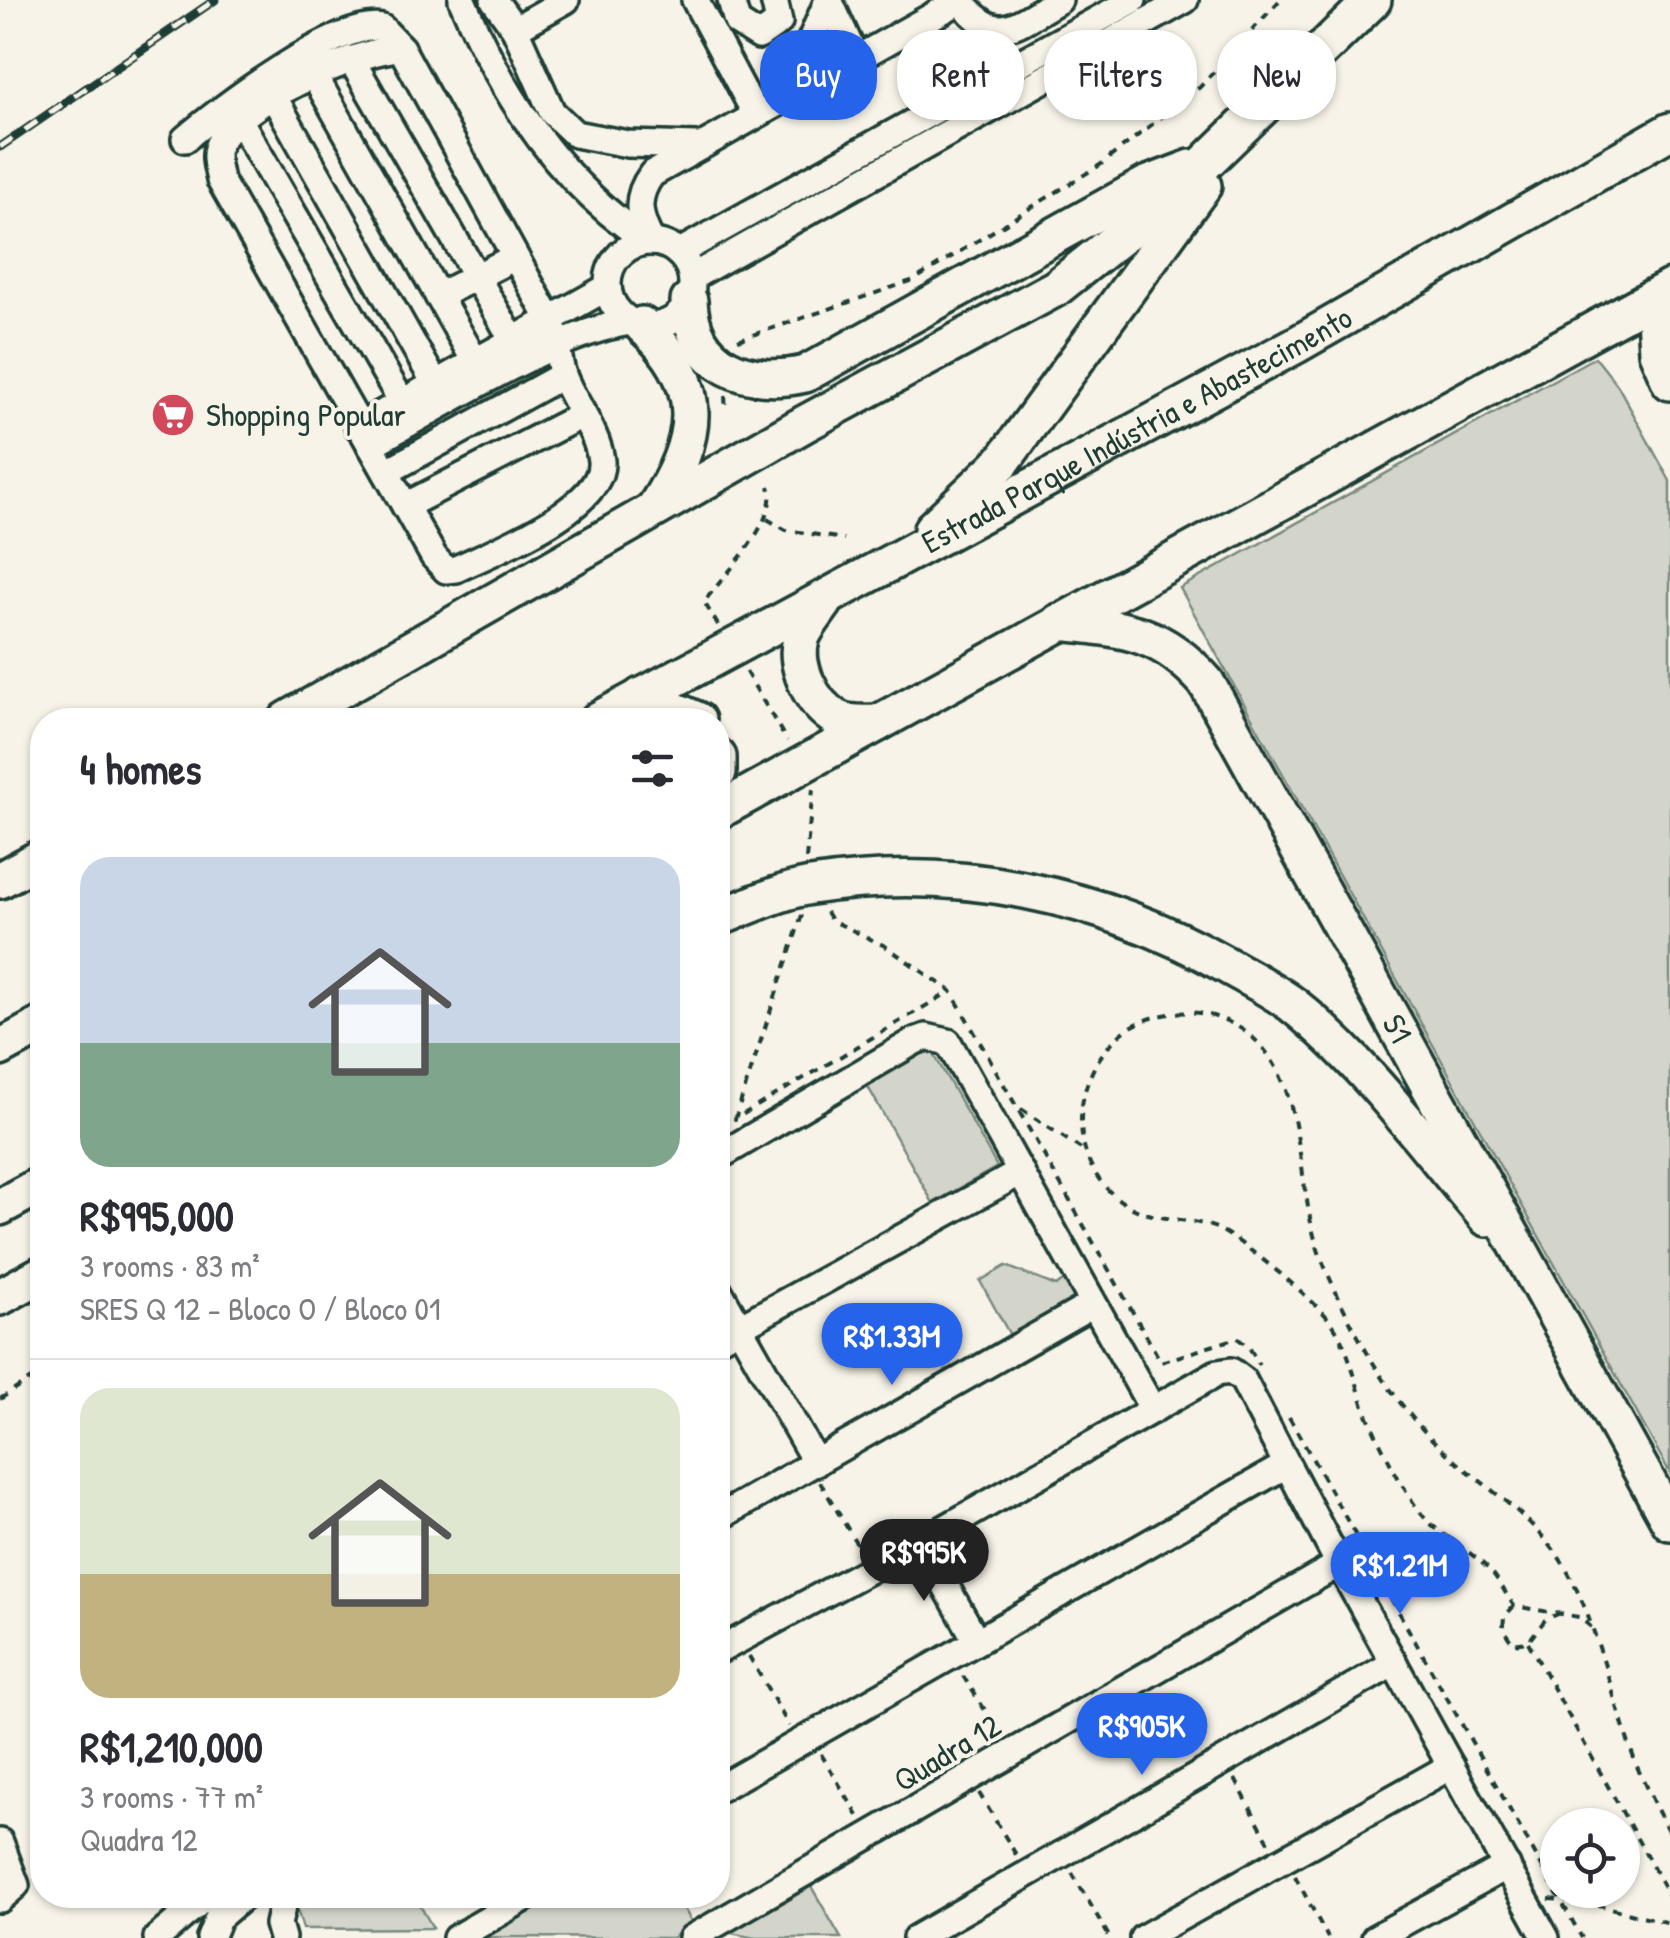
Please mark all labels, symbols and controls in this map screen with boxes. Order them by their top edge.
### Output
chip: Buy [760,30,877,120]
chip: Rent [897,30,1024,120]
chip: Filters [1044,30,1197,120]
chip: New [1217,30,1336,120]
street label: Estrada Parque Indústria e Abastecimento [914,295,1360,563]
supermarket icon: Shopping Popular [150,392,196,438]
place label: Shopping Popular [206,393,406,436]
text: 4 homes [80,740,201,797]
icon: filters [625,741,680,796]
icon: home [290,922,470,1102]
street label: S1 [1373,1006,1423,1050]
text: R$995,000 [80,1187,234,1244]
text: 3 rooms · 83 m² [80,1244,260,1287]
text: SRES Q 12 - Bloco O / Bloco 01 [80,1287,441,1330]
pin: R$1.33M [800,1303,984,1388]
text: R$1.33M [844,1314,940,1357]
icon: home [290,1453,470,1633]
pin: R$995K [843,1519,1005,1604]
text: R$995K [882,1530,966,1573]
pin: R$1.21M [1308,1532,1492,1617]
text: R$1.21M [1353,1543,1447,1586]
pin: R$905K [1061,1693,1223,1778]
street label: Quadra 12 [885,1704,1008,1801]
text: R$905K [1098,1704,1186,1747]
text: R$1,210,000 [80,1718,263,1775]
text: 3 rooms · 77 m² [80,1775,263,1818]
map controls [1540,1808,1640,1908]
button: locate [1540,1808,1640,1908]
text: Quadra 12 [80,1818,198,1861]

